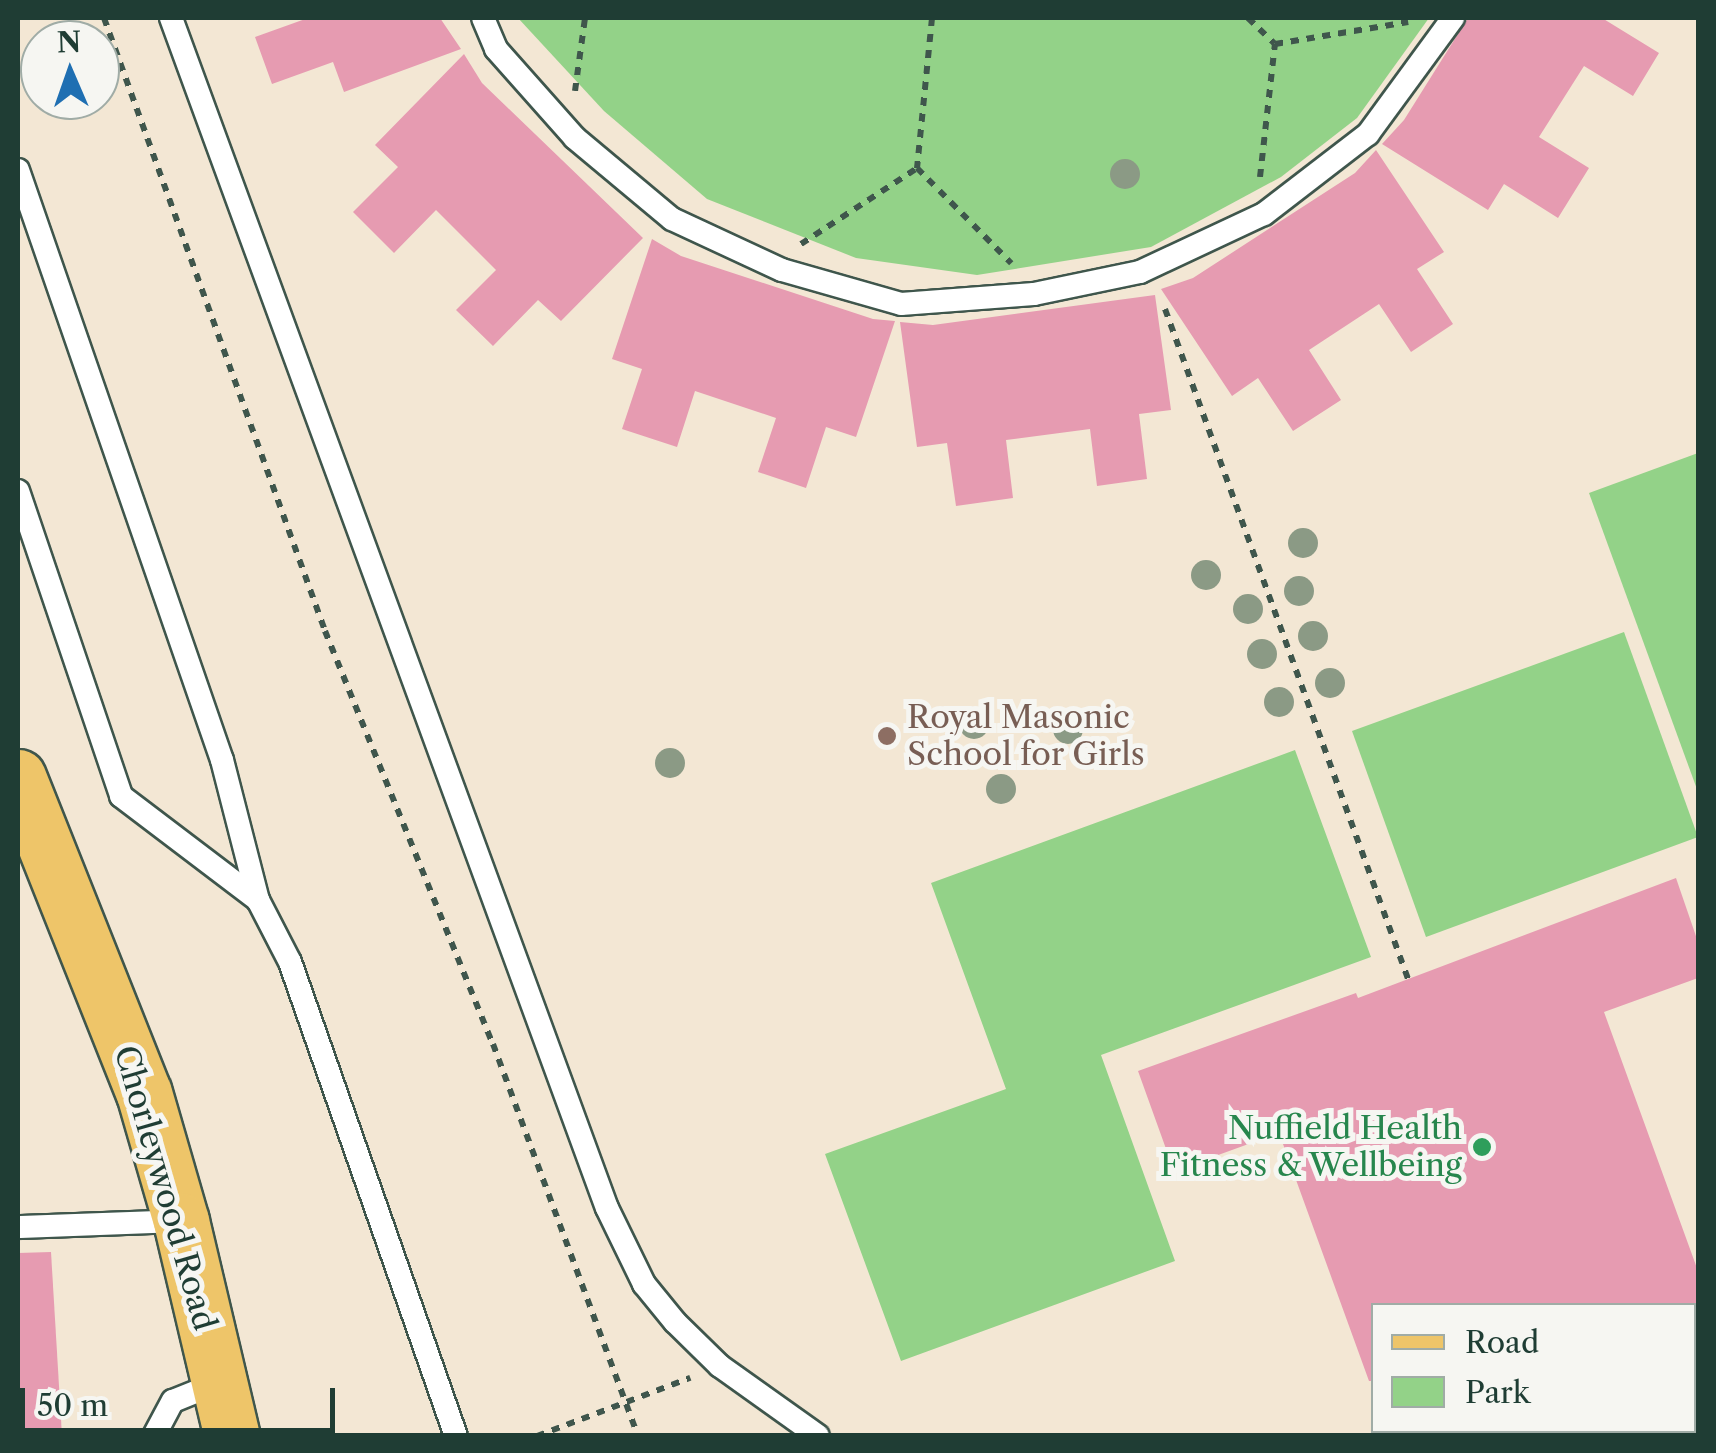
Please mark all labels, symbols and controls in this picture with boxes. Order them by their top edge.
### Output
north arrow [20,20,120,120]
text: N [56,25,82,59]
place label: Royal Masonic School for Girls [907,699,1145,774]
marker: Royal Masonic School for Girls [876,725,898,747]
street label: Chorleywood Road [106,1041,224,1335]
place label: Nuffield Health Fitness & Wellbeing [1158,1110,1462,1185]
marker: Nuffield Health Fitness & Wellbeing [1471,1136,1493,1158]
legend [1371,1303,1696,1433]
text: Road [1465,1324,1539,1361]
scale bar [25,1368,340,1430]
text: Park [1465,1374,1530,1411]
text: 50 m [37,1387,108,1424]

